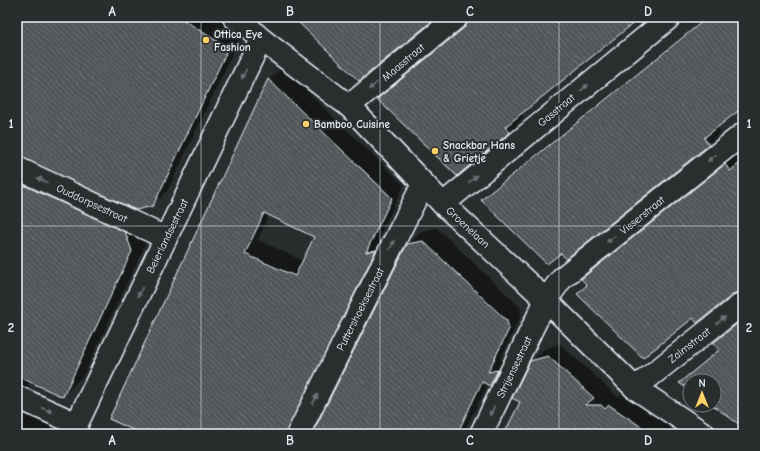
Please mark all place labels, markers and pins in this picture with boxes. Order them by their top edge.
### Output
place label: Ottica Eye Fashion [214,28,263,54]
marker: Ottica Eye Fashion [201,35,211,45]
place label: Bamboo Cuisine [314,118,390,131]
marker: Bamboo Cuisine [301,119,311,129]
place label: Snackbar Hans & Grietje [443,139,515,165]
marker: Snackbar Hans & Grietje [430,146,440,156]

